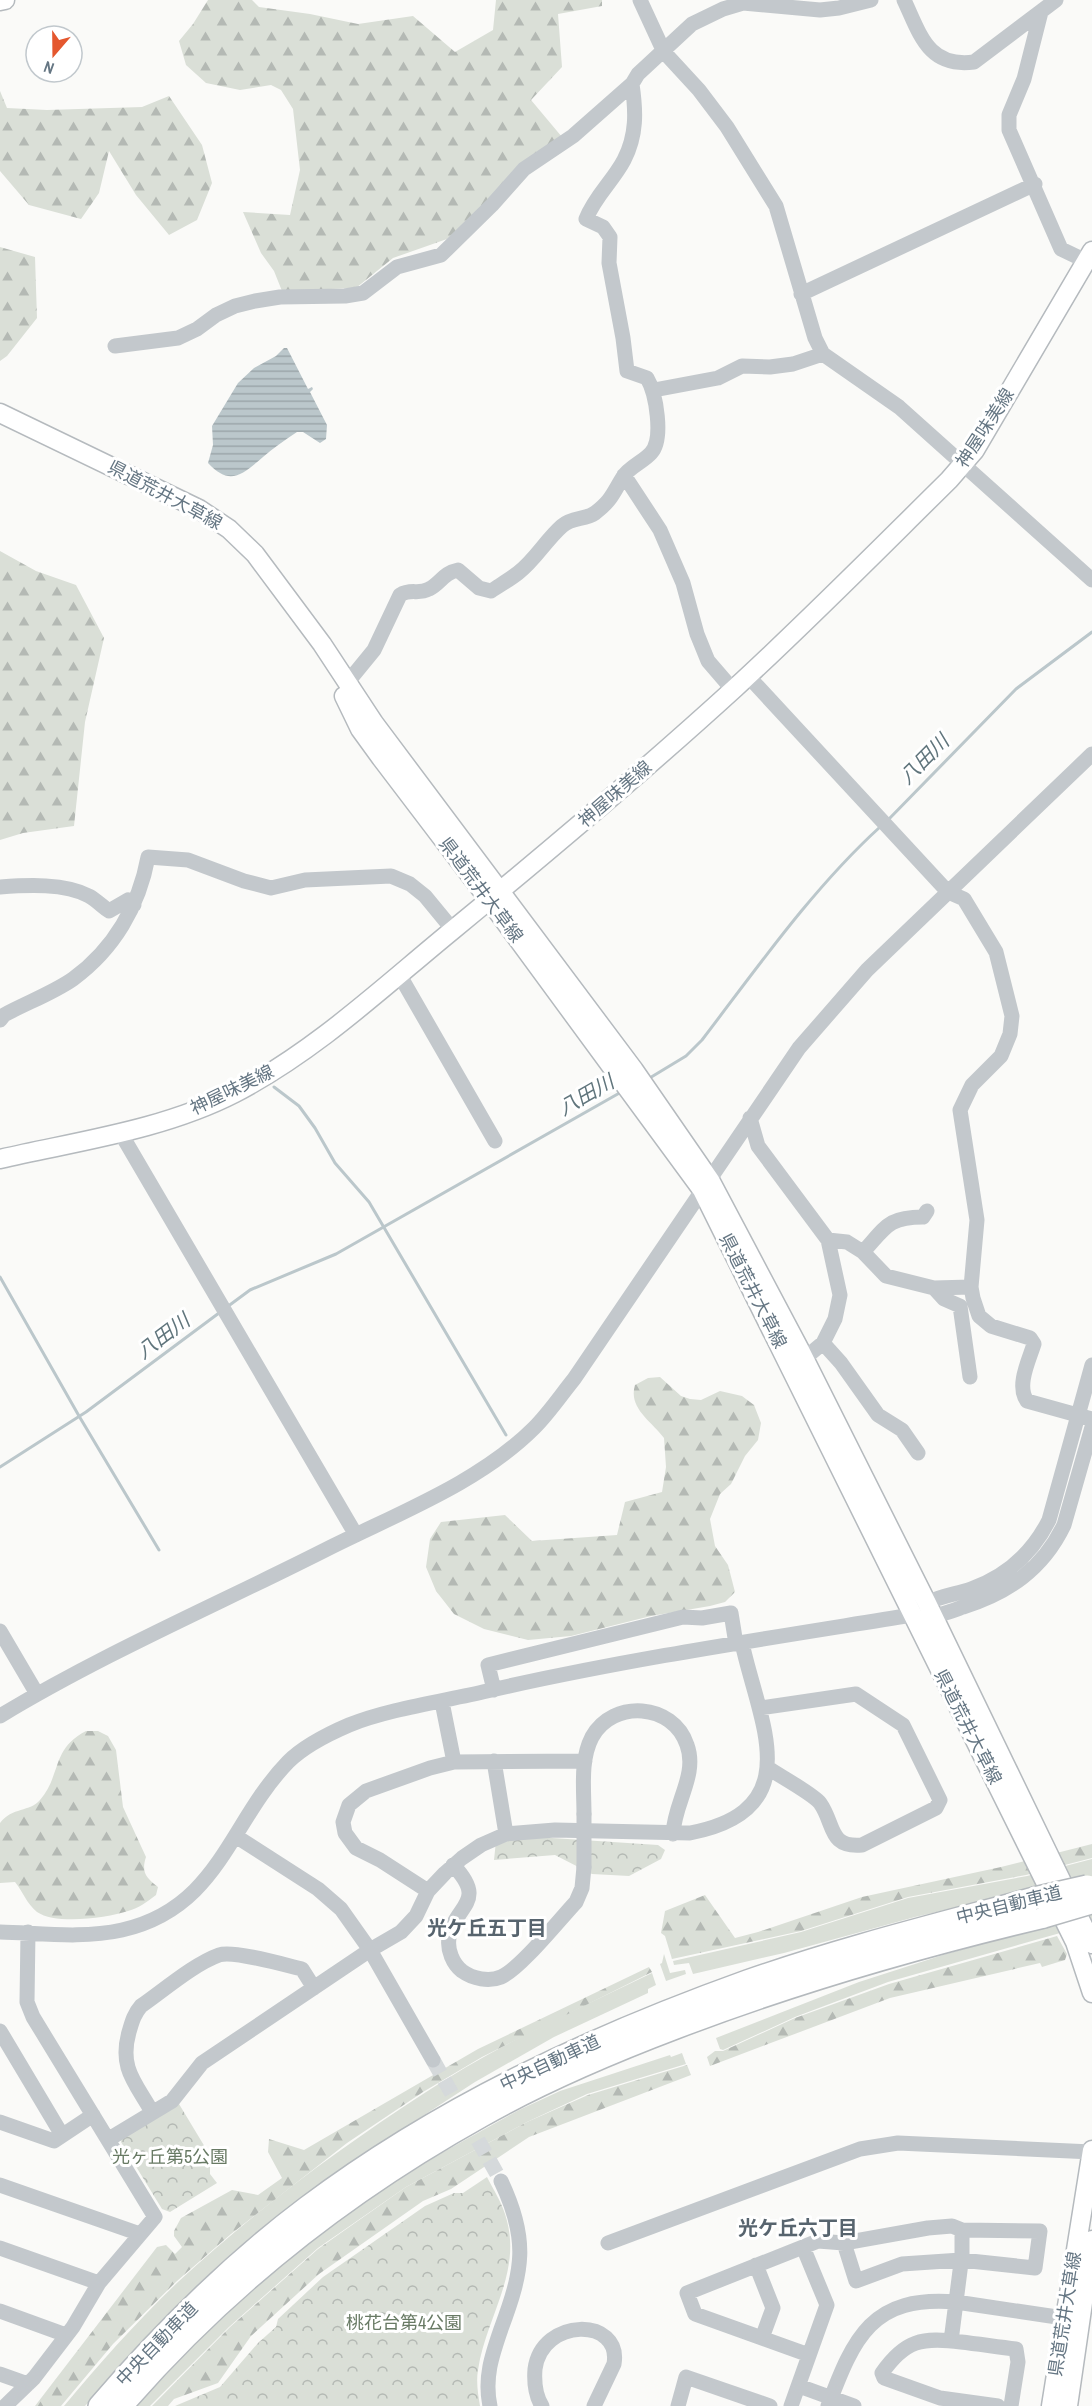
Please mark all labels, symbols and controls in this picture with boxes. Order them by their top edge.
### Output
north arrow [24,24,84,84]
text: N [41,56,57,80]
street label: 神屋味美線 [950,383,1020,472]
street label: 県道荒井大草線 [104,454,227,535]
water label: 八田川 [893,726,956,789]
street label: 神屋味美線 [573,755,657,833]
street label: 県道荒井大草線 [434,832,529,948]
street label: 神屋味美線 [186,1059,278,1121]
water label: 八田川 [553,1067,620,1121]
street label: 県道荒井大草線 [714,1229,793,1353]
water label: 八田川 [131,1306,196,1364]
street label: 県道荒井大草線 [929,1665,1008,1789]
street label: 中央自動車道 [953,1879,1064,1930]
district label: 光ケ丘五丁目 [427,1914,547,1941]
street label: 中央自動車道 [496,2028,604,2097]
park label: 光ヶ丘第5公園 [112,2144,228,2169]
district label: 光ケ丘六丁目 [738,2214,858,2241]
street label: 県道荒井大草線 [1042,2250,1087,2378]
street label: 中央自動車道 [110,2296,203,2391]
park label: 桃花台第4公園 [346,2310,462,2335]

